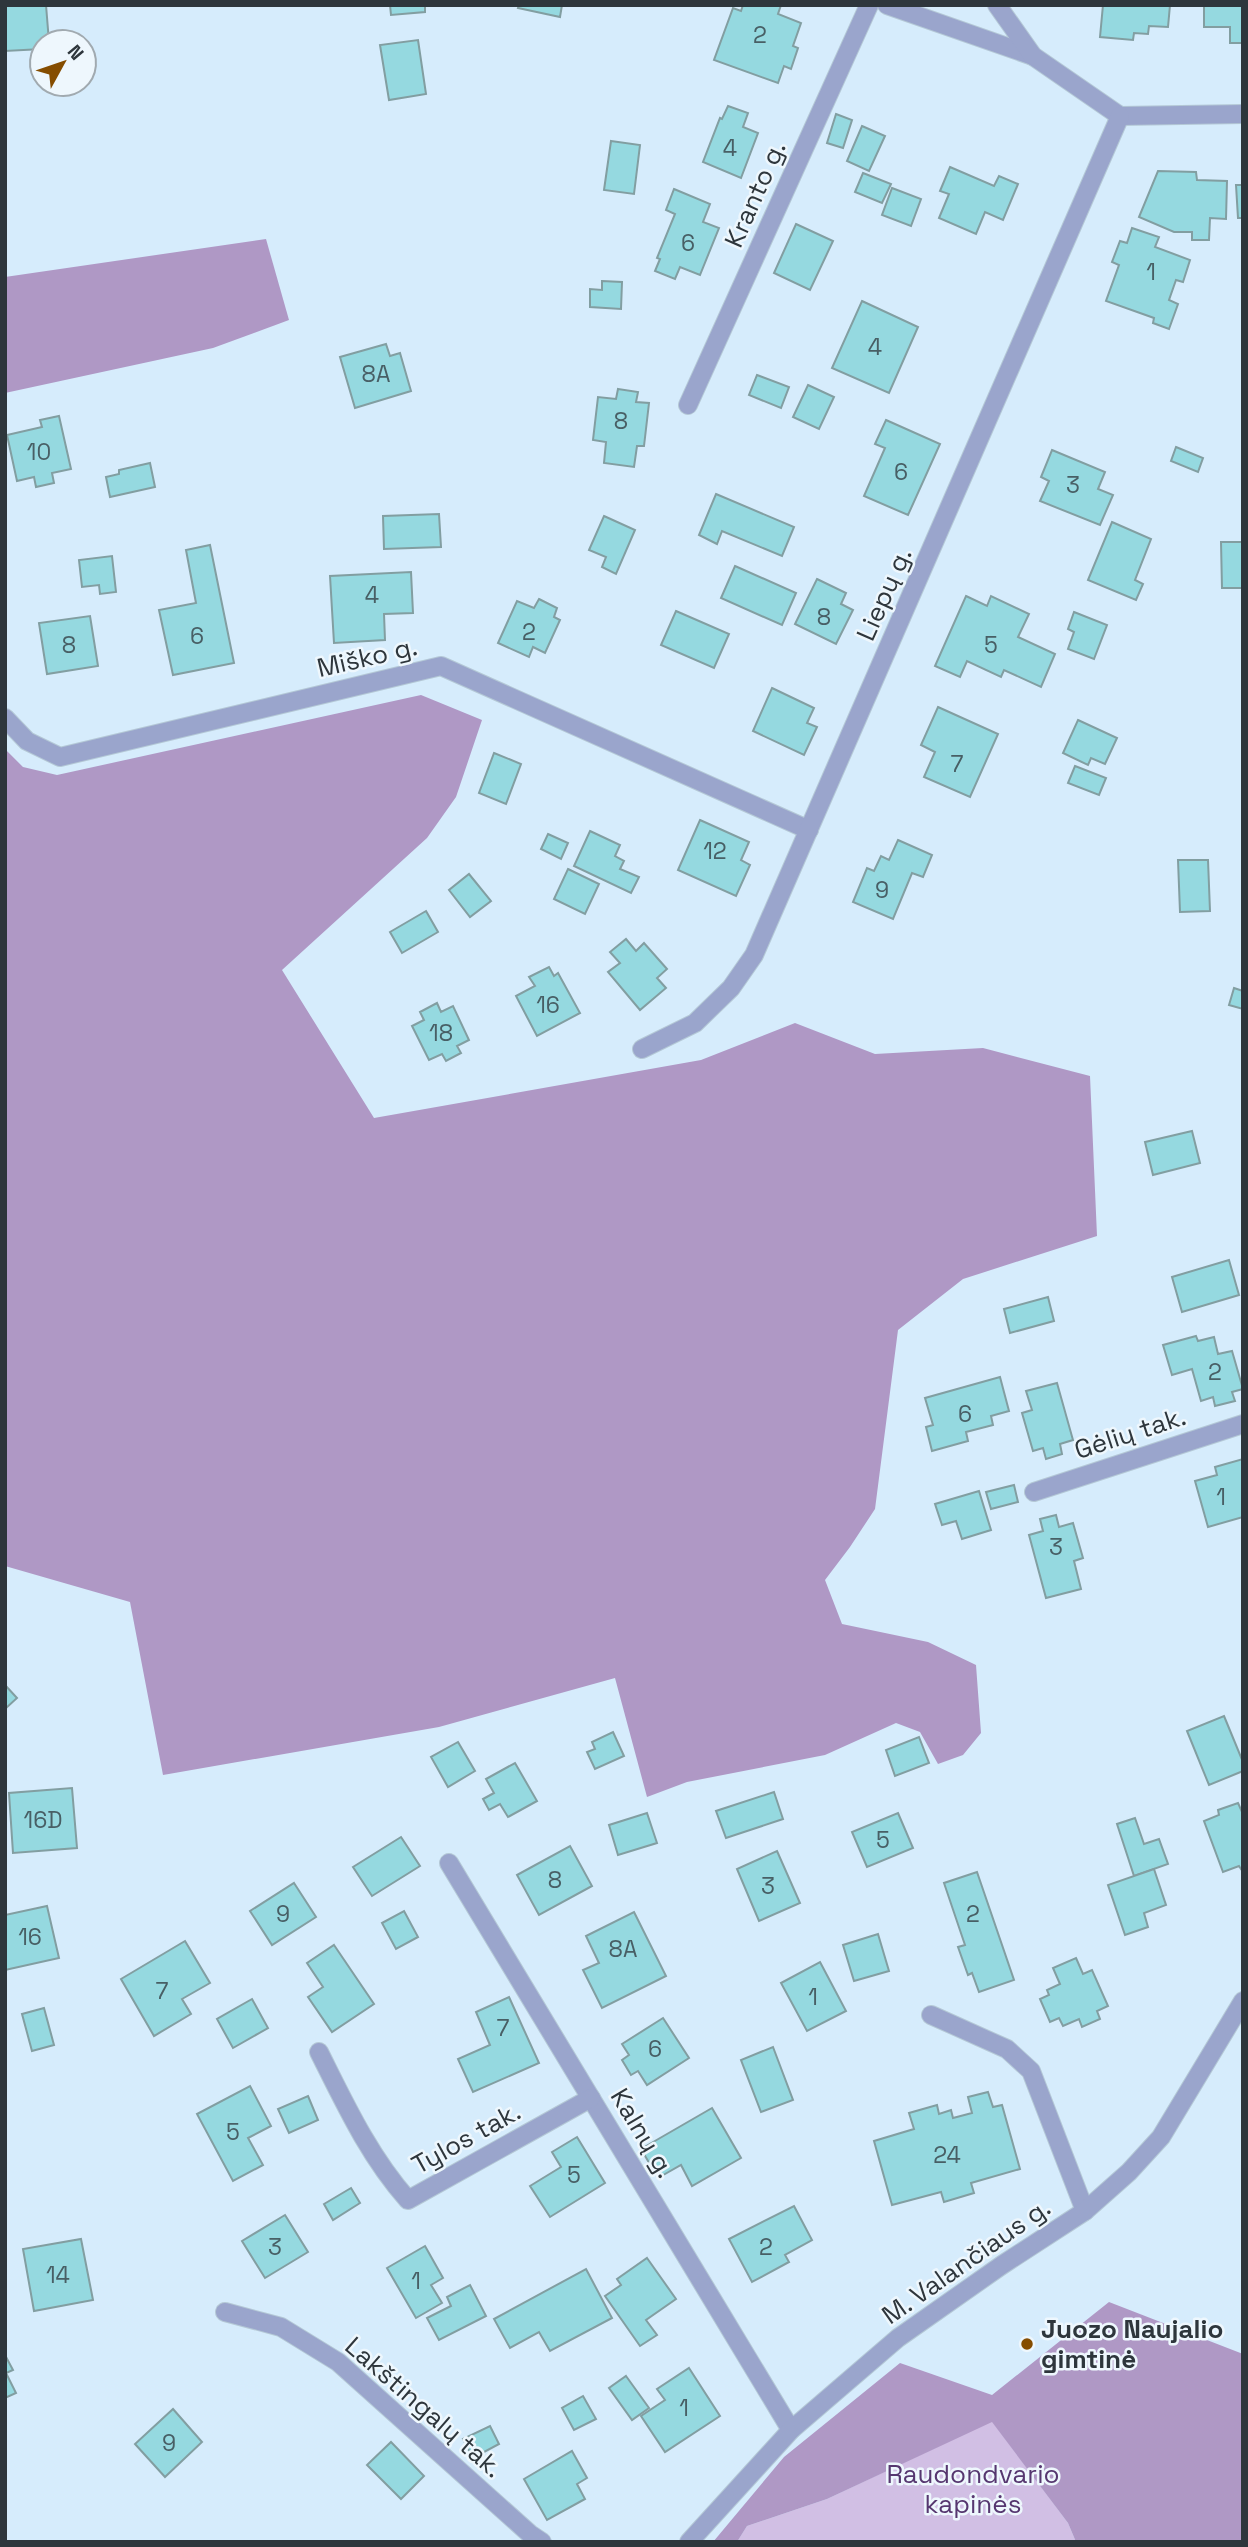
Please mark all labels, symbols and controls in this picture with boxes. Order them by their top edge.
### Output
house number: 2 [753,20,767,50]
north arrow [28,28,98,98]
text: N [62,39,89,65]
house number: 4 [723,133,737,163]
street label: Kranto g. [716,135,794,253]
house number: 6 [681,228,695,258]
house number: 1 [1146,257,1156,287]
house number: 4 [868,332,882,362]
house number: 8A [362,359,390,389]
house number: 8 [614,406,628,436]
house number: 10 [27,437,51,467]
house number: 6 [894,457,908,487]
house number: 3 [1066,470,1080,500]
street label: Liepų g. [848,542,920,646]
house number: 4 [365,580,379,610]
house number: 8 [817,602,831,632]
house number: 2 [522,617,536,647]
house number: 6 [190,621,204,651]
street label: Miško g. [314,629,420,685]
house number: 8 [62,630,76,660]
house number: 5 [984,630,998,660]
house number: 7 [951,749,964,779]
house number: 12 [703,836,727,866]
house number: 9 [875,875,889,905]
house number: 16 [536,990,560,1020]
house number: 18 [429,1018,453,1048]
house number: 2 [1208,1357,1222,1387]
house number: 6 [958,1399,972,1429]
street label: Gėlių tak. [1070,1399,1190,1467]
house number: 1 [1216,1482,1226,1512]
house number: 3 [1049,1532,1063,1562]
house number: 16D [24,1805,62,1835]
house number: 5 [876,1825,890,1855]
house number: 8 [548,1865,562,1895]
house number: 3 [761,1871,775,1901]
house number: 9 [276,1899,290,1929]
house number: 2 [966,1899,980,1929]
house number: 16 [18,1922,42,1952]
house number: 8A [609,1934,637,1964]
house number: 7 [156,1976,169,2006]
house number: 1 [808,1982,818,2012]
house number: 7 [497,2013,510,2043]
house number: 6 [648,2034,662,2064]
street label: Kalnų g. [603,2082,683,2184]
street label: Tylos tak. [406,2094,526,2182]
house number: 5 [226,2117,240,2147]
house number: 24 [933,2140,961,2170]
house number: 5 [567,2160,581,2190]
street label: M. Valančiaus g. [875,2190,1057,2332]
house number: 3 [268,2232,282,2262]
house number: 2 [759,2232,773,2262]
house number: 14 [46,2260,70,2290]
house number: 1 [411,2266,421,2296]
place label: Juozo Naujalio gimtinė [1041,2312,1223,2376]
street label: Lakštingalų tak. [338,2329,510,2485]
marker: Juozo Naujalio gimtinė [1019,2336,1035,2352]
house number: 1 [679,2393,689,2423]
house number: 9 [162,2428,176,2458]
park label: Raudondvario kapinės [886,2457,1060,2521]

